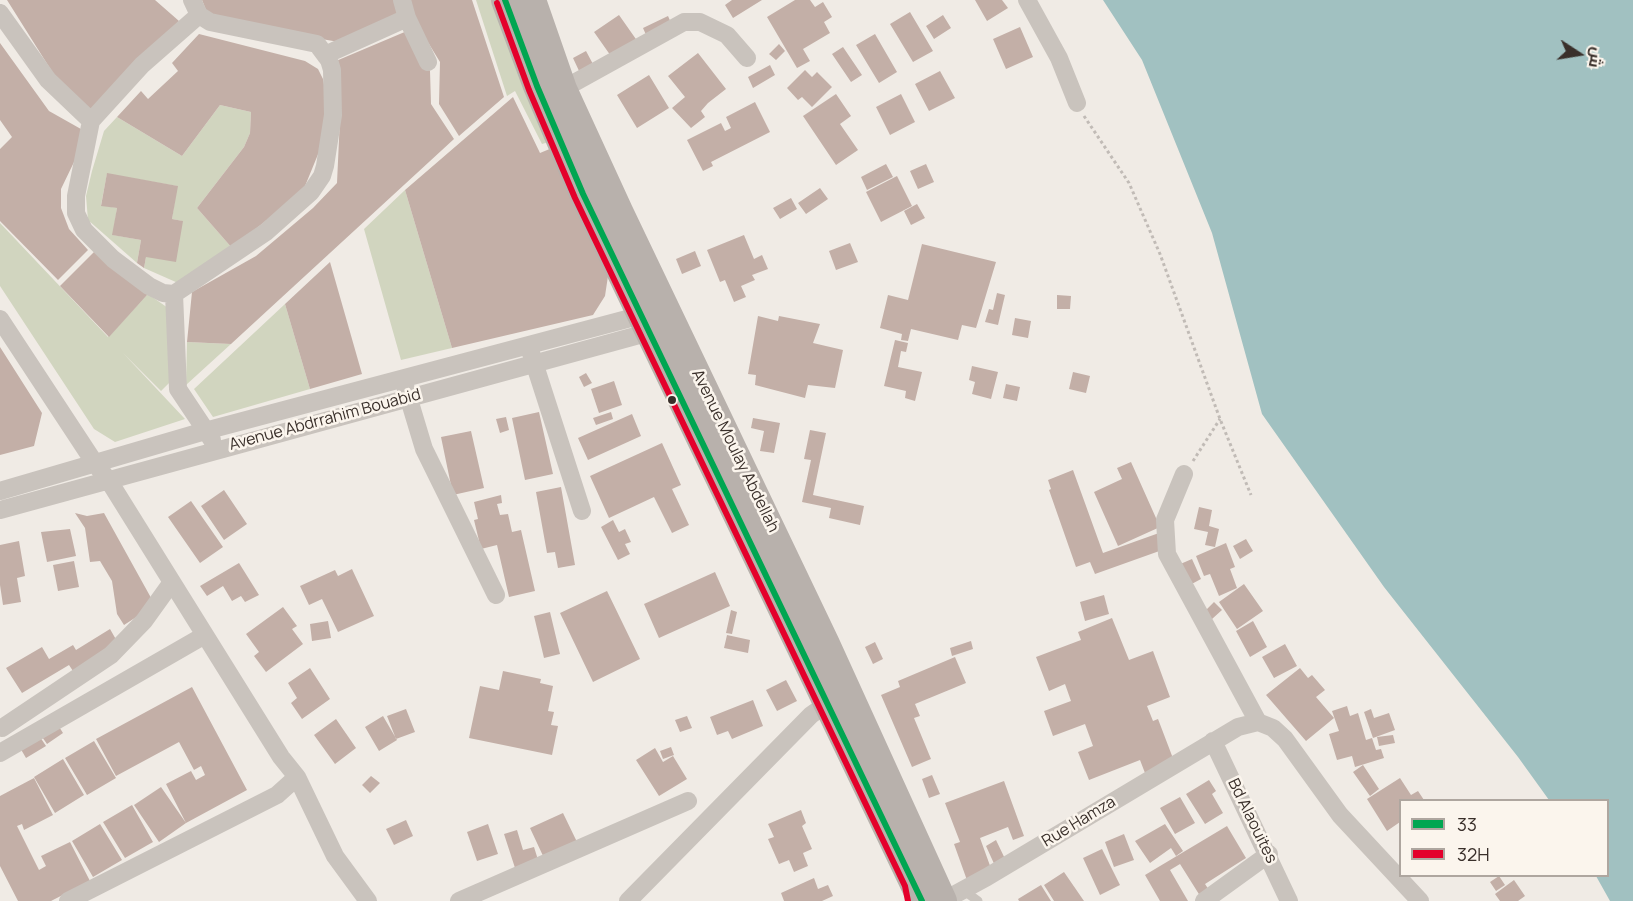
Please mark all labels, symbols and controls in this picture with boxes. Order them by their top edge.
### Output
north arrow [1549,24,1609,84]
text: ش [1584,45,1610,70]
street label: Avenue Moulay Abdellah [687,367,783,535]
street label: Avenue Abdrrahim Bouabid [227,385,423,455]
unlabelled marker [666,394,678,406]
street label: Bd Alaouites [1223,776,1281,866]
street label: Rue Hamza [1039,793,1119,851]
legend [1399,799,1609,877]
text: 33 [1457,812,1477,836]
text: 32H [1457,842,1490,866]

